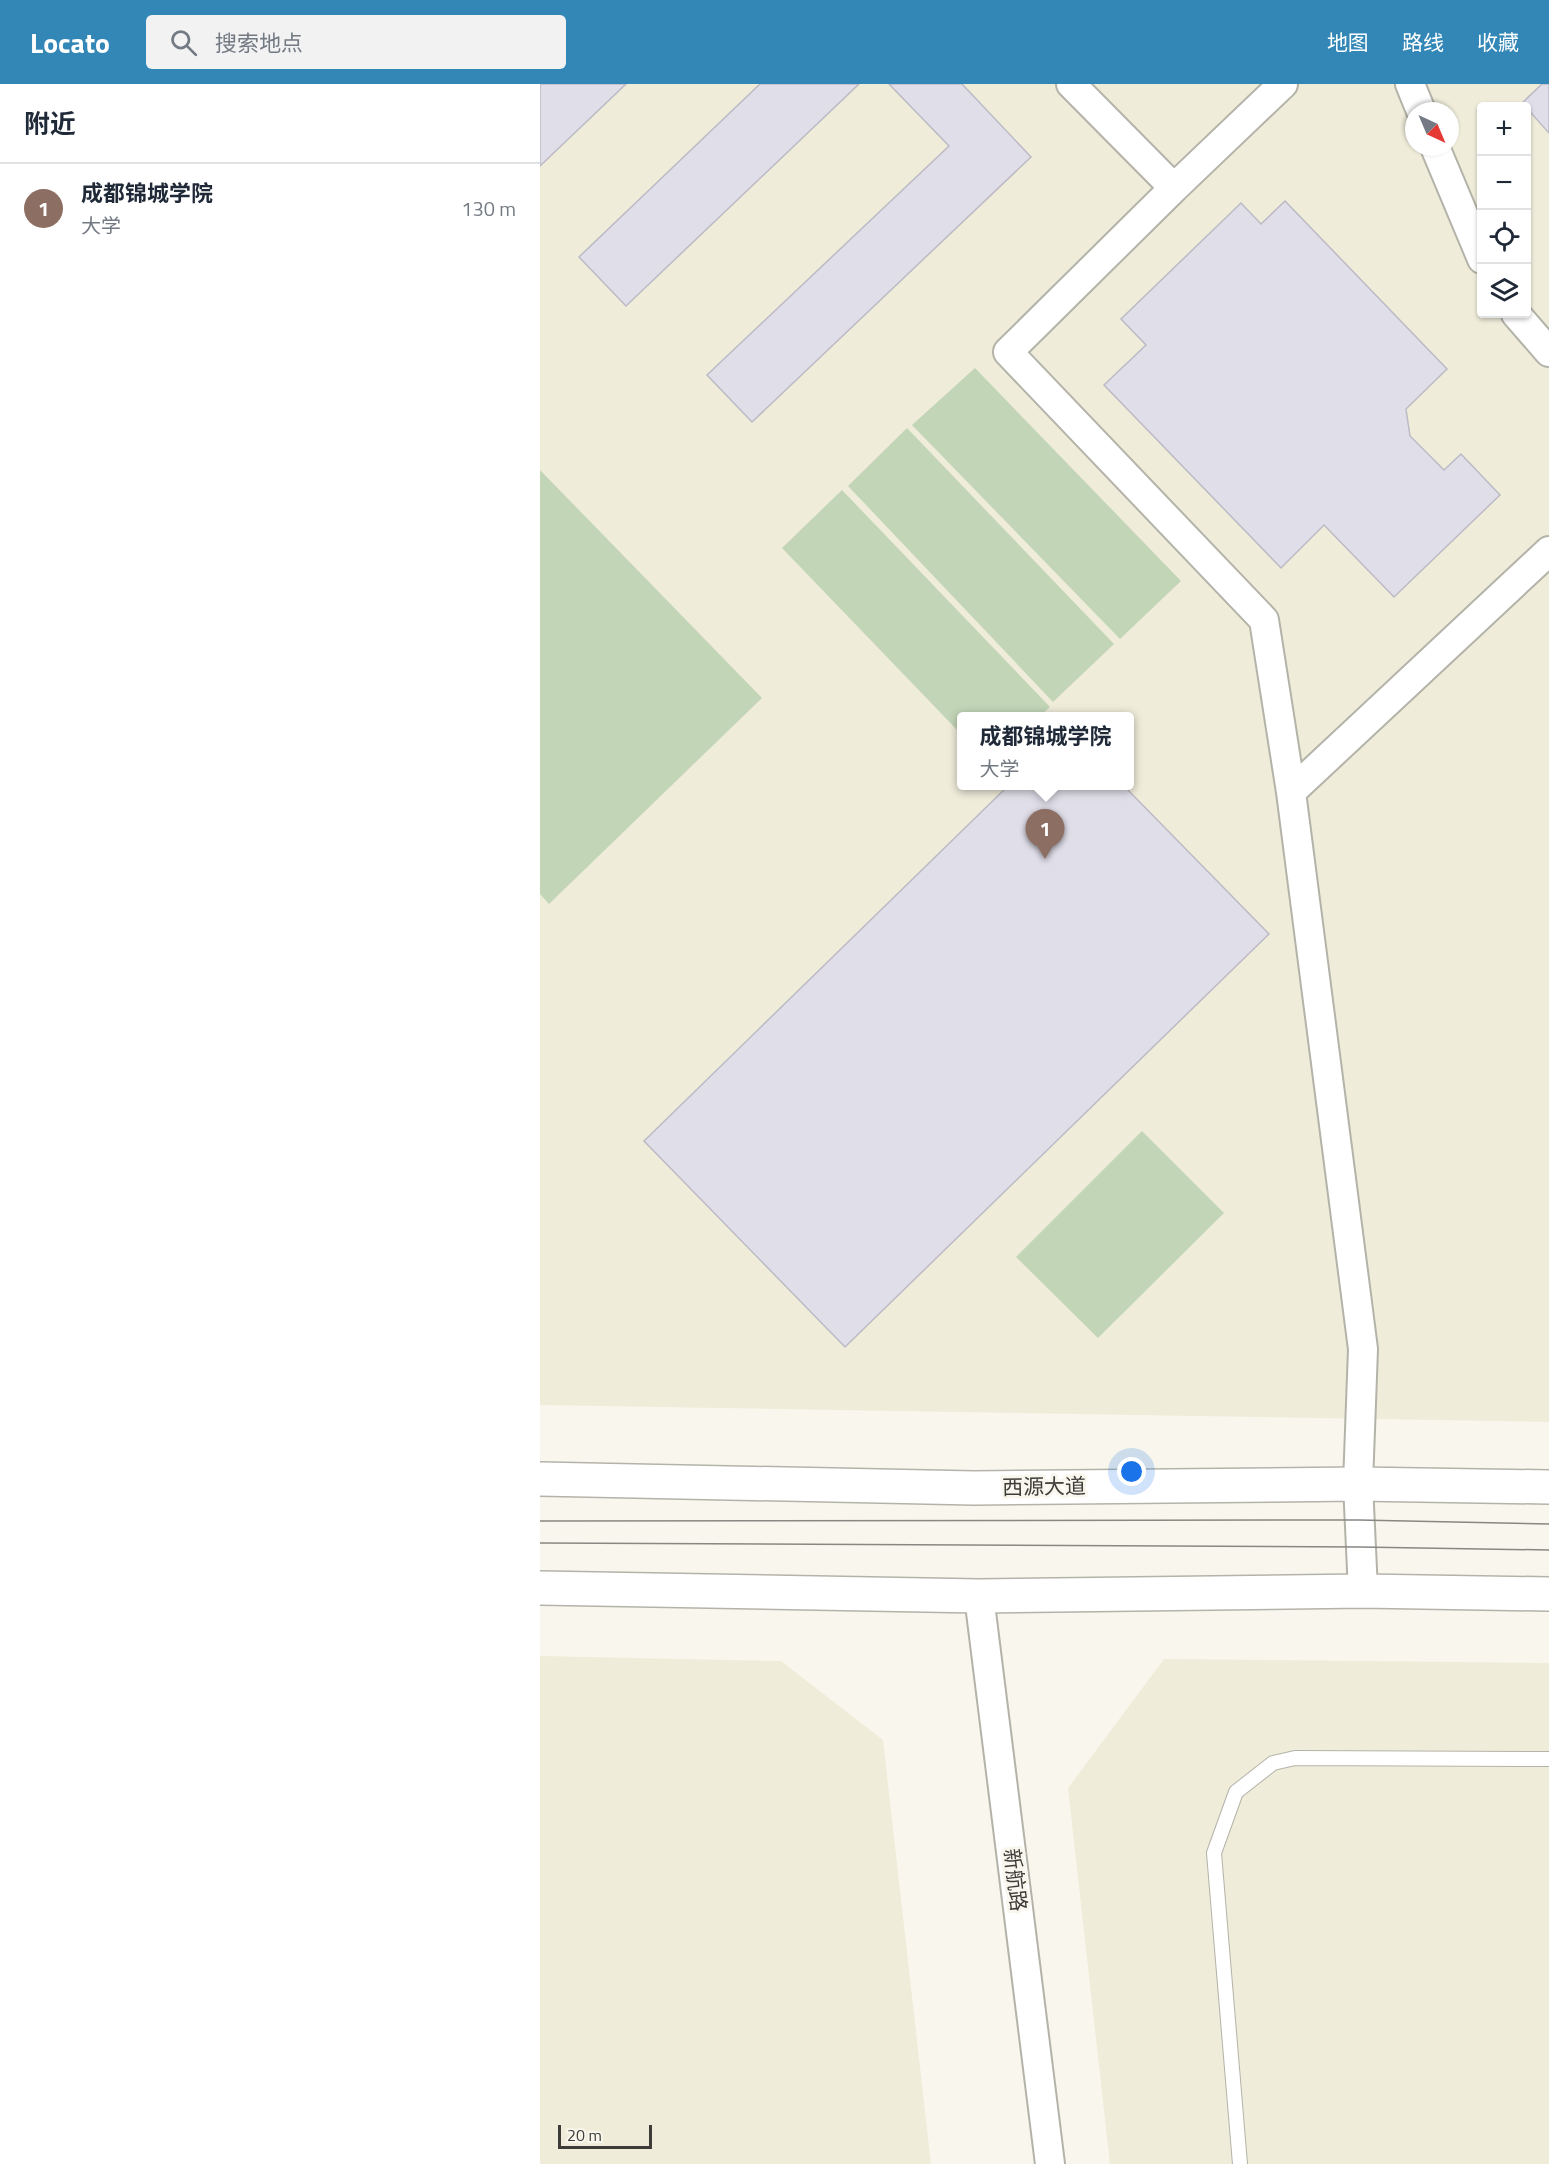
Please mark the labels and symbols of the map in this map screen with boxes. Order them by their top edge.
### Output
north arrow [1405,102,1459,156]
pin: 1 [1026,810,1064,859]
your location [1117,1457,1146,1486]
street label: 西源大道 [1002,1469,1086,1503]
street label: 新航路 [996,1847,1036,1913]
scale bar [558,2122,652,2150]

